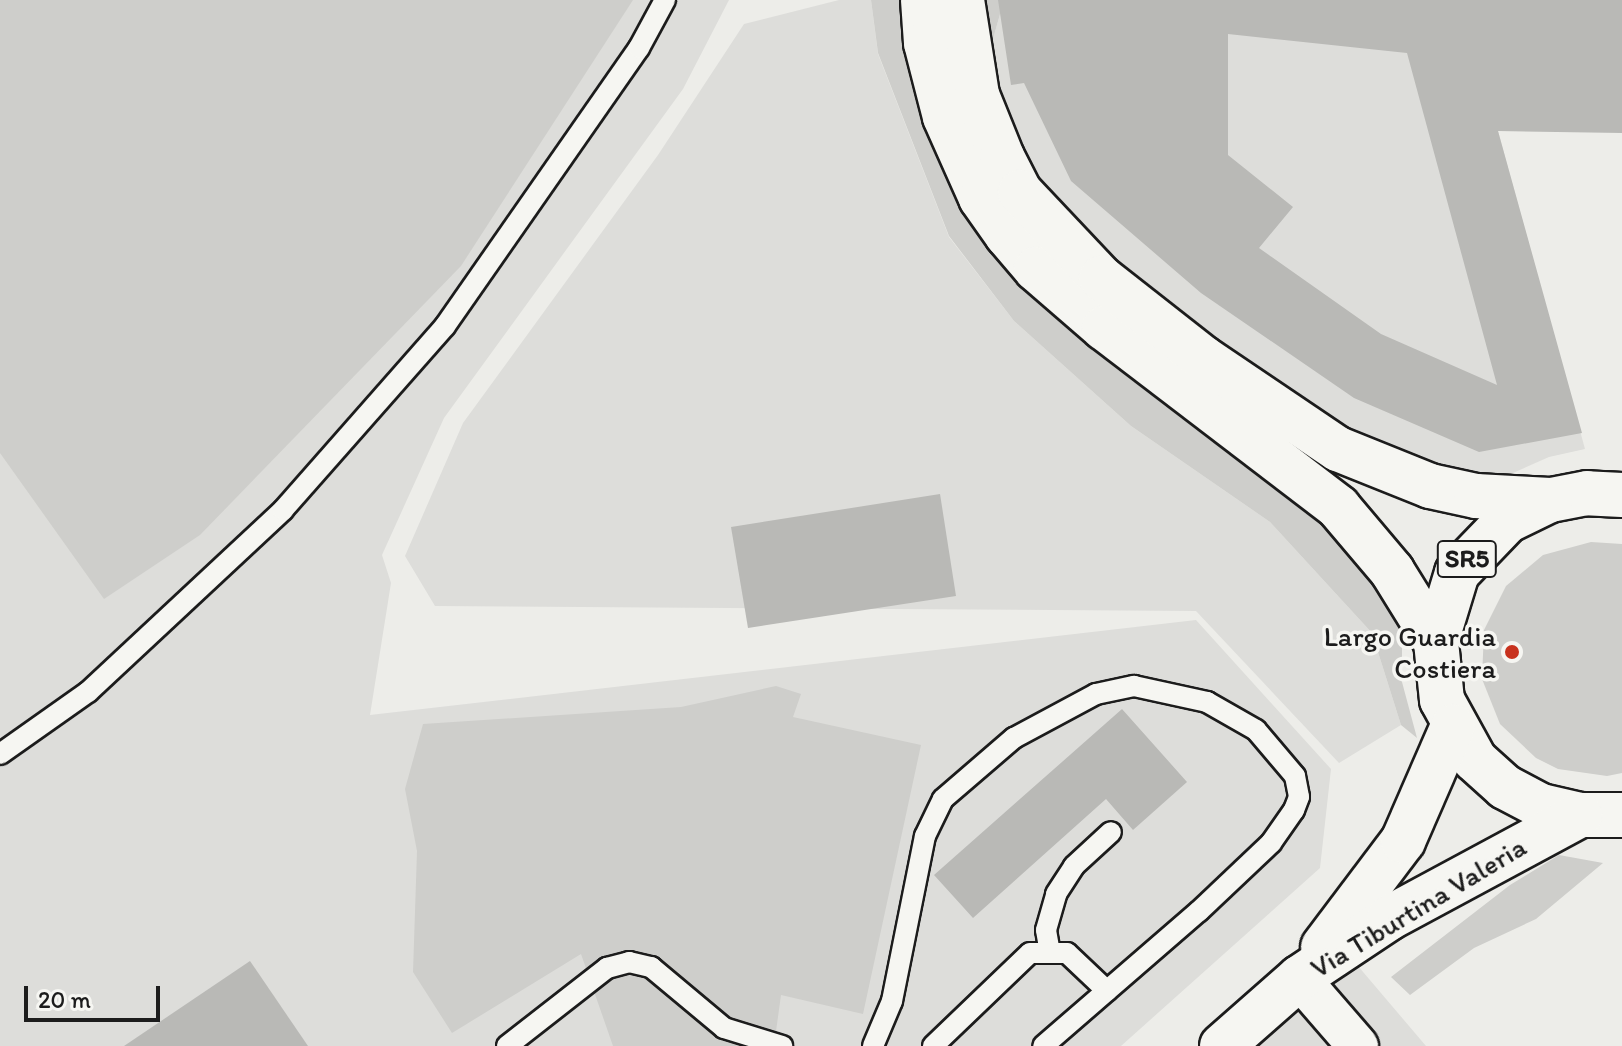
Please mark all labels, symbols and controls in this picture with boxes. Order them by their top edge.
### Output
road number: SR5 [1435,537,1499,581]
place label: Largo Guardia Costiera [1325,619,1496,685]
marker: Largo Guardia Costiera [1503,643,1521,661]
street label: Via Tiburtina Valeria [1304,830,1532,984]
scale bar [28,970,164,1020]
text: 20 m [38,985,91,1014]

